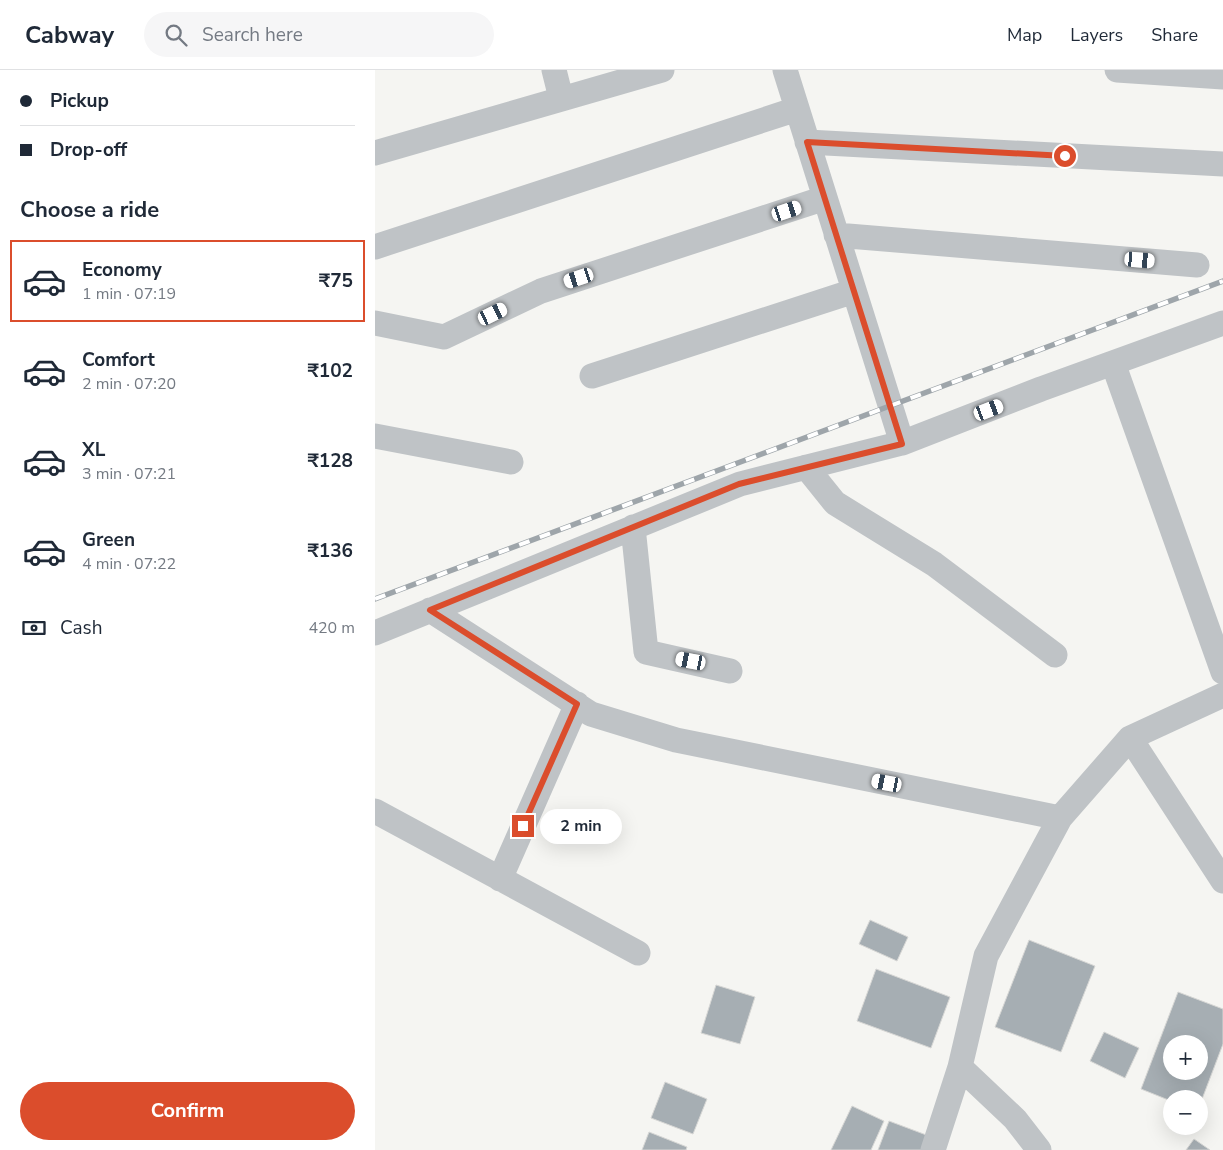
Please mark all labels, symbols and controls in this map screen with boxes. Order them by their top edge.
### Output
search box [144,12,494,57]
text: Cabway [25,19,114,51]
icon: search [162,21,190,49]
text: Search here [202,22,303,48]
text: Map [1007,23,1042,47]
text: Layers [1070,23,1123,47]
text: Share [1151,23,1198,47]
text: Pickup [50,88,109,114]
text: Drop-off [50,137,127,163]
route start [1054,145,1076,167]
text: Choose a ride [20,195,159,225]
car [770,199,803,223]
car [1124,251,1155,269]
text: Economy [82,257,162,283]
icon: car [22,259,67,304]
car [562,266,595,290]
text: ₹75 [319,268,353,294]
text: 1 min · 07:19 [82,283,176,305]
car [476,301,509,327]
text: Comfort [82,347,155,373]
icon: car [22,349,67,394]
text: ₹102 [307,358,353,384]
text: 2 min · 07:20 [82,373,176,395]
car [972,398,1005,422]
text: XL [82,437,105,463]
icon: car [22,439,67,484]
text: ₹128 [307,448,353,474]
text: 3 min · 07:21 [82,463,176,485]
text: Green [82,527,135,553]
icon: car [22,529,67,574]
text: ₹136 [307,538,353,564]
text: 4 min · 07:22 [82,553,176,575]
icon: cash [20,614,48,642]
text: Cash [60,615,102,641]
text: 420 m [308,617,355,639]
car [674,651,707,671]
car [870,773,903,793]
callout: 2 min [541,808,623,844]
route end [512,815,534,837]
text: 2 min [560,815,602,837]
map controls [1163,1035,1208,1135]
button: + [1163,1035,1208,1080]
button: Confirm [20,1082,355,1140]
button: − [1163,1090,1208,1135]

